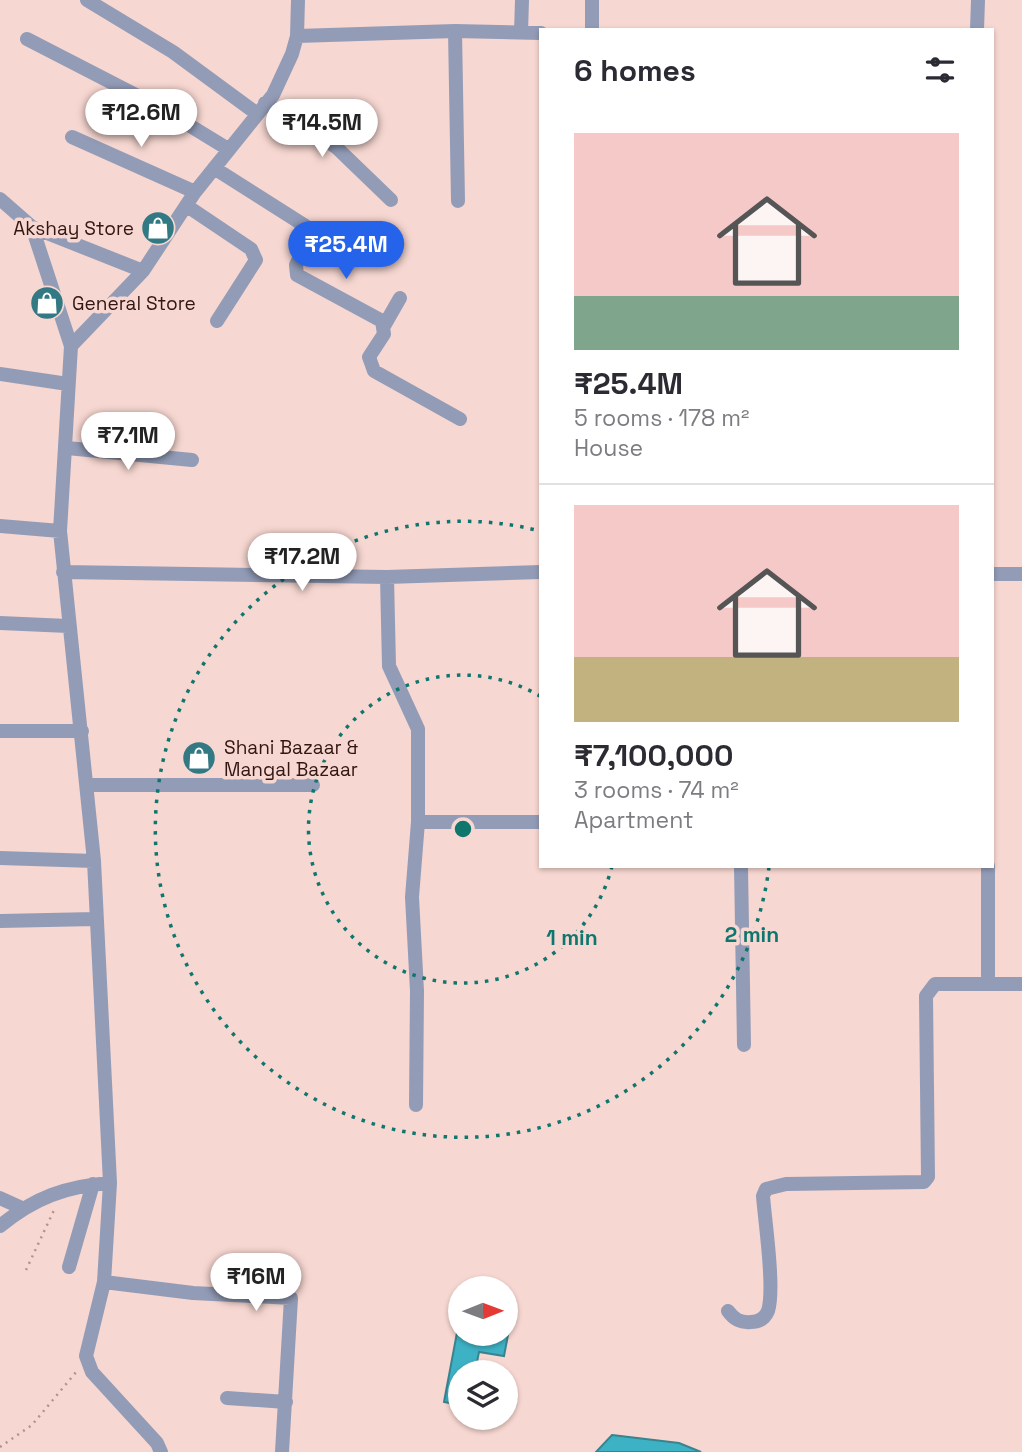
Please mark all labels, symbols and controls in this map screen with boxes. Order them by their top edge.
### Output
text: 6 homes [574,51,696,90]
icon: filters [921,51,959,89]
pin: ₹12.6M [84,90,198,149]
text: ₹12.6M [101,97,181,127]
pin: ₹14.5M [265,100,379,159]
text: ₹14.5M [282,107,362,137]
icon: home [704,178,830,304]
shop icon: Akshay Store [139,209,177,247]
place label: Akshay Store [13,216,134,241]
pin: ₹25.4M [289,222,403,281]
text: ₹25.4M [304,229,388,259]
shop icon: General Store [28,284,66,322]
place label: General Store [72,291,196,316]
text: ₹25.4M [574,364,683,403]
text: 5 rooms · 178 m² [574,403,749,433]
pin: ₹7.1M [79,412,177,472]
text: ₹7.1M [97,420,159,450]
text: House [574,433,643,463]
pin: ₹17.2M [245,534,359,593]
text: ₹17.2M [264,541,340,571]
icon: home [704,550,830,676]
place label: Shani Bazaar & Mangal Bazaar [224,735,358,782]
text: ₹7,100,000 [574,736,733,775]
shop icon: Shani Bazaar & Mangal Bazaar [180,739,218,777]
text: 3 rooms · 74 m² [574,775,739,805]
text: Apartment [574,805,694,835]
centre of rings [451,817,475,841]
text: 2 min [725,921,779,948]
text: 1 min [546,924,598,951]
pin: ₹16M [215,1254,297,1313]
text: ₹16M [226,1261,286,1291]
north arrow [448,1276,518,1346]
map controls [448,1276,518,1430]
button: layers [448,1360,518,1430]

